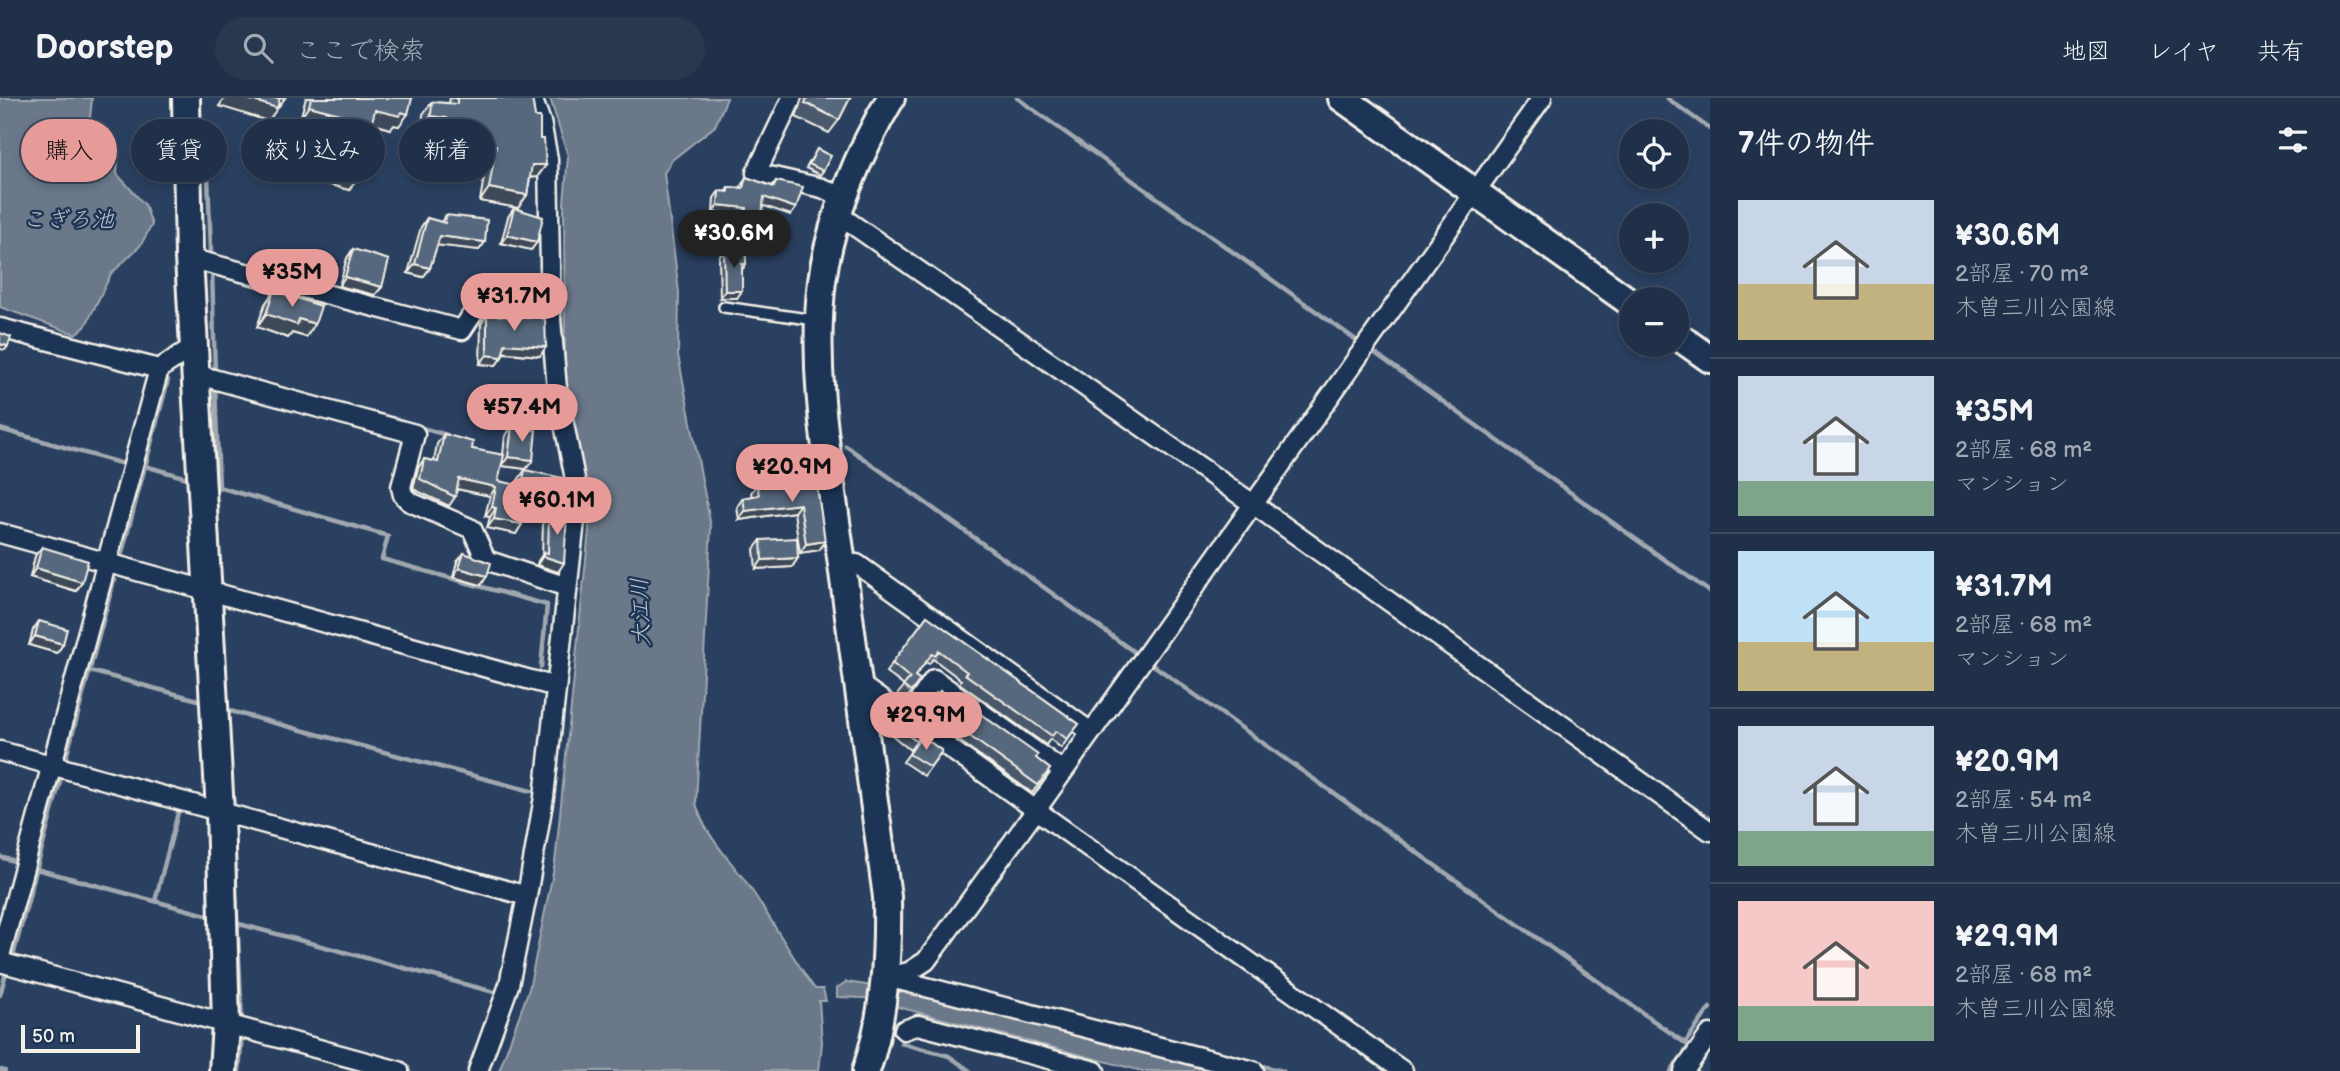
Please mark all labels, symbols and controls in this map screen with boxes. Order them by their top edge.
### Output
search box [215,17,705,80]
text: Doorstep [35,28,173,68]
icon: search [239,29,277,67]
text: ここで検索 [295,36,425,67]
text: 地図 [2062,37,2110,66]
text: レイヤ [2148,37,2219,66]
text: 共有 [2257,37,2305,66]
chip: 購入 [21,119,117,182]
chip: 賃貸 [131,119,227,182]
chip: 絞り込み [241,119,385,182]
chip: 新着 [399,119,495,182]
map controls [1619,119,1689,357]
button: locate [1619,119,1689,189]
icon: filters [2274,121,2312,159]
text: 7件の物件 [1738,126,1875,162]
button: + [1619,203,1689,273]
water label: こぎろ池 [22,206,115,234]
pin: ¥30.6M [677,211,791,270]
text: ¥30.6M [1955,218,2060,254]
text: ¥30.6M [694,219,774,247]
icon: home [1794,228,1878,312]
pin: ¥35M [251,250,333,309]
text: ¥35M [262,258,322,286]
text: 2部屋 · 70 m² [1955,260,2089,288]
pin: ¥31.7M [457,274,571,333]
text: ¥31.7M [477,282,551,310]
button: − [1619,287,1689,357]
text: 木曽三川公園線 [1955,294,2116,322]
pin: ¥57.4M [465,384,579,444]
text: ¥57.4M [483,393,561,421]
text: ¥35M [1955,394,2034,430]
icon: home [1794,404,1878,488]
text: 2部屋 · 68 m² [1955,436,2092,464]
pin: ¥20.9M [735,444,849,504]
text: ¥20.9M [752,453,832,481]
text: マンション [1955,470,2069,498]
pin: ¥60.1M [500,478,614,537]
text: ¥60.1M [519,486,595,514]
text: ¥31.7M [1955,569,2053,605]
water label: 大江川 [626,577,656,647]
icon: home [1794,579,1878,663]
text: 2部屋 · 68 m² [1955,611,2092,639]
text: マンション [1955,645,2069,673]
pin: ¥29.9M [869,692,983,752]
text: ¥29.9M [886,701,966,729]
text: ¥20.9M [1955,744,2060,780]
icon: home [1794,754,1878,838]
text: 2部屋 · 54 m² [1955,786,2092,814]
text: 木曽三川公園線 [1955,820,2116,848]
text: ¥29.9M [1955,919,2059,955]
icon: home [1794,929,1878,1013]
text: 2部屋 · 68 m² [1955,961,2092,989]
text: 木曽三川公園線 [1955,995,2116,1023]
scale bar [21,1022,140,1054]
text: 50 m [32,1025,75,1048]

